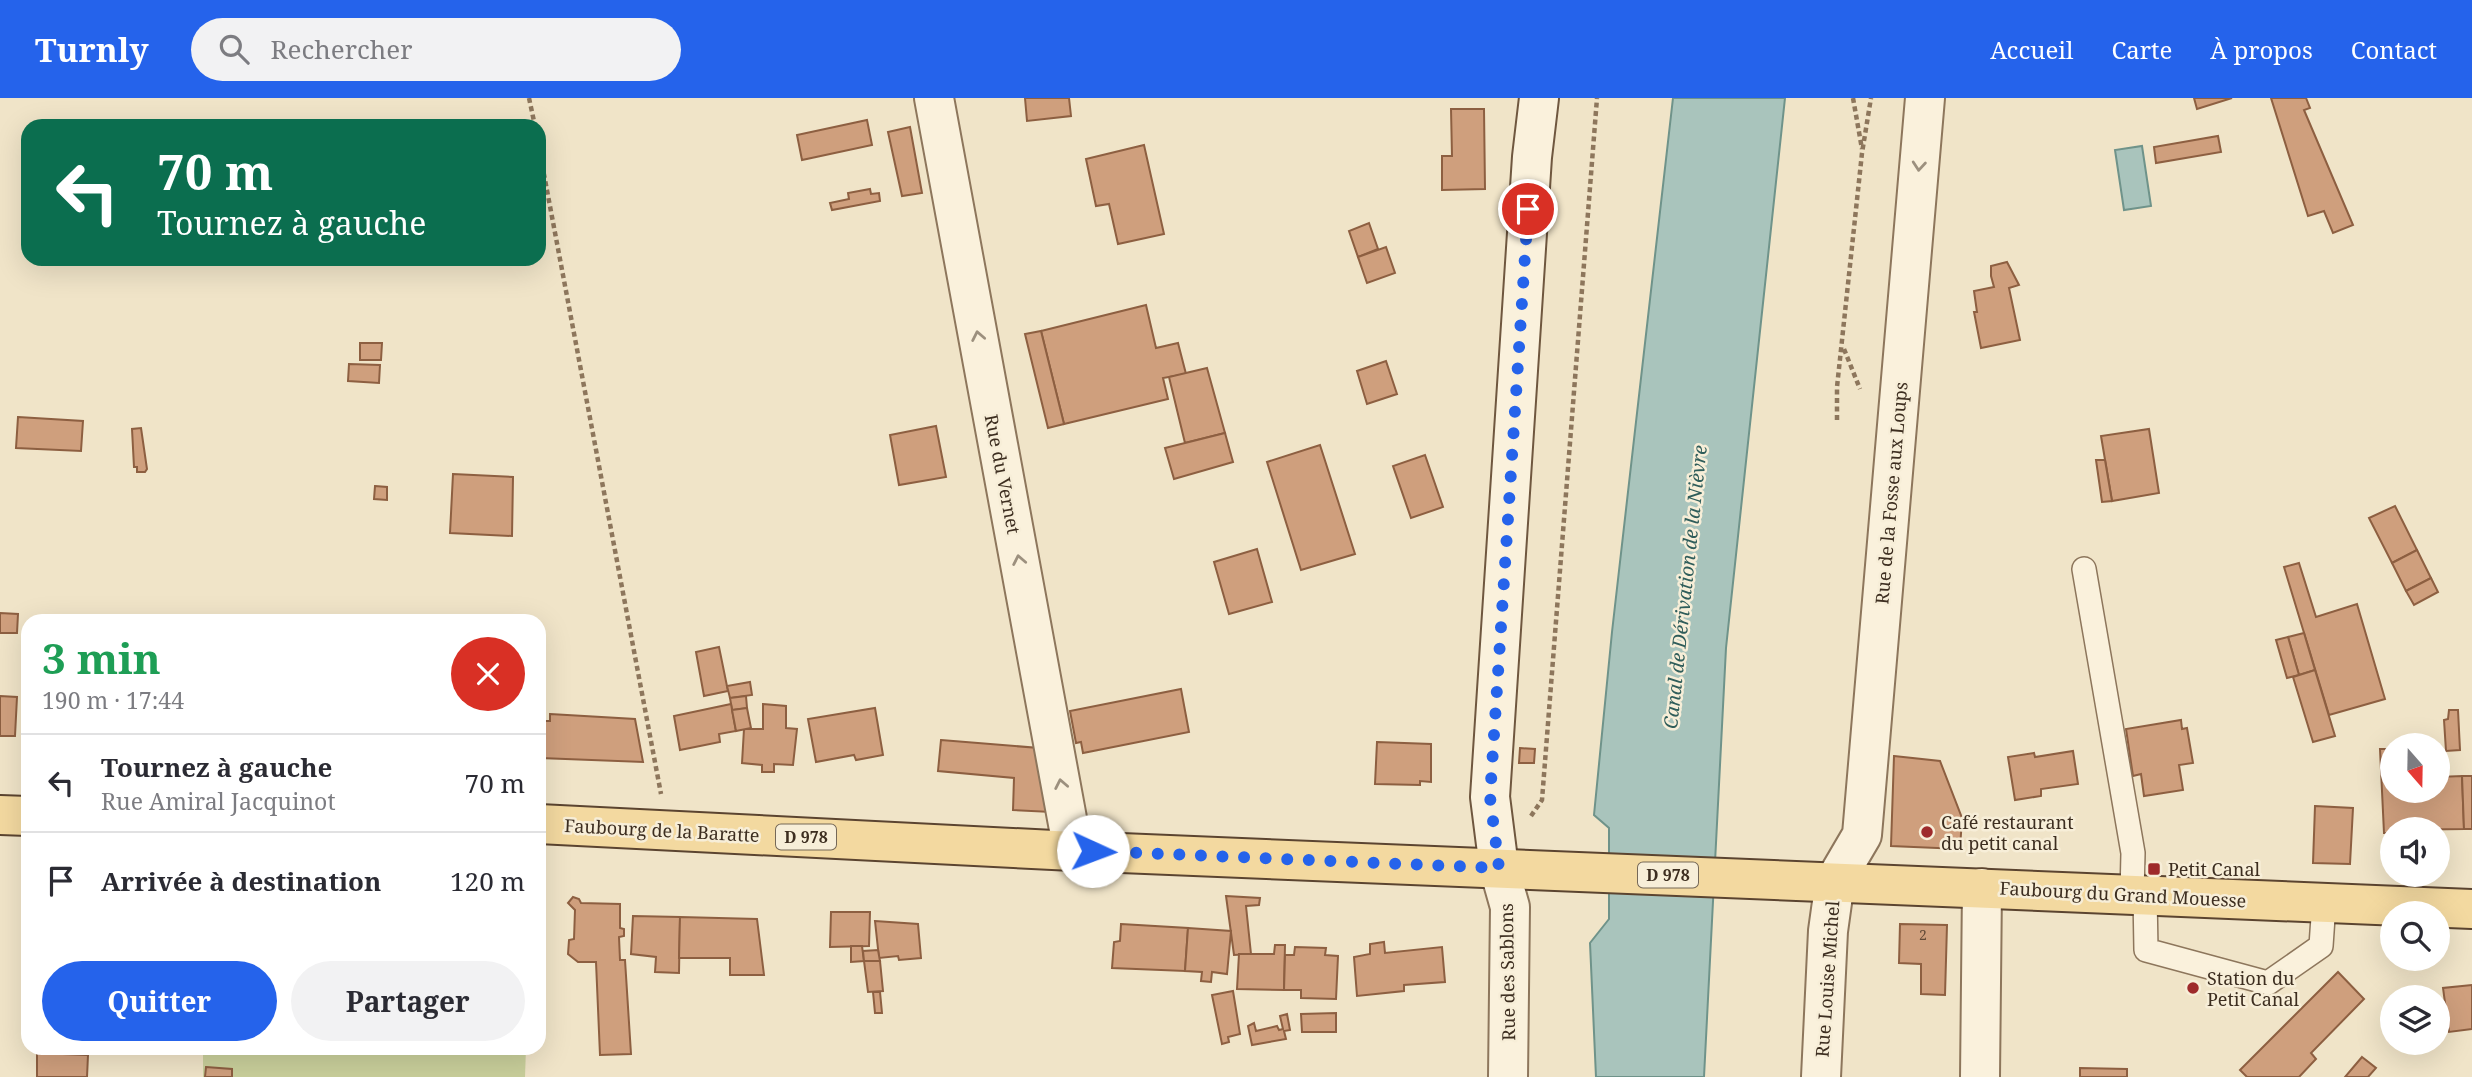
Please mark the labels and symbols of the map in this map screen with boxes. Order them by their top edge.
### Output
one-way arrow [1912,161,1927,172]
pin [1498,179,1558,239]
one-way arrow [971,330,986,342]
street label: Rue de la Fosse aux Loups [1869,381,1913,605]
street label: Rue du Vernet [980,412,1026,536]
water label: Canal de Dérivation de la Nièvre [1657,444,1713,730]
one-way arrow [1013,554,1028,566]
north arrow [2380,733,2450,803]
one-way arrow [1054,778,1069,790]
place label: Café restaurant du petit canal [1941,810,2073,855]
street label: Faubourg de la Baratte [564,813,760,847]
position arrow [1056,814,1130,888]
road number: D 978 [776,824,836,850]
marker: Café restaurant du petit canal [1919,824,1935,840]
place label: Petit Canal [2168,857,2261,881]
marker: Petit Canal [2146,861,2162,877]
road number: D 978 [1638,862,1698,888]
street label: Faubourg du Grand Mouesse [1999,876,2247,912]
street label: Rue Louise Michel [1810,899,1844,1058]
street label: Rue des Sablons [1494,903,1520,1041]
house number: 2 [1919,925,1927,944]
place label: Station du Petit Canal [2207,966,2300,1011]
marker: Station du Petit Canal [2185,980,2201,996]

